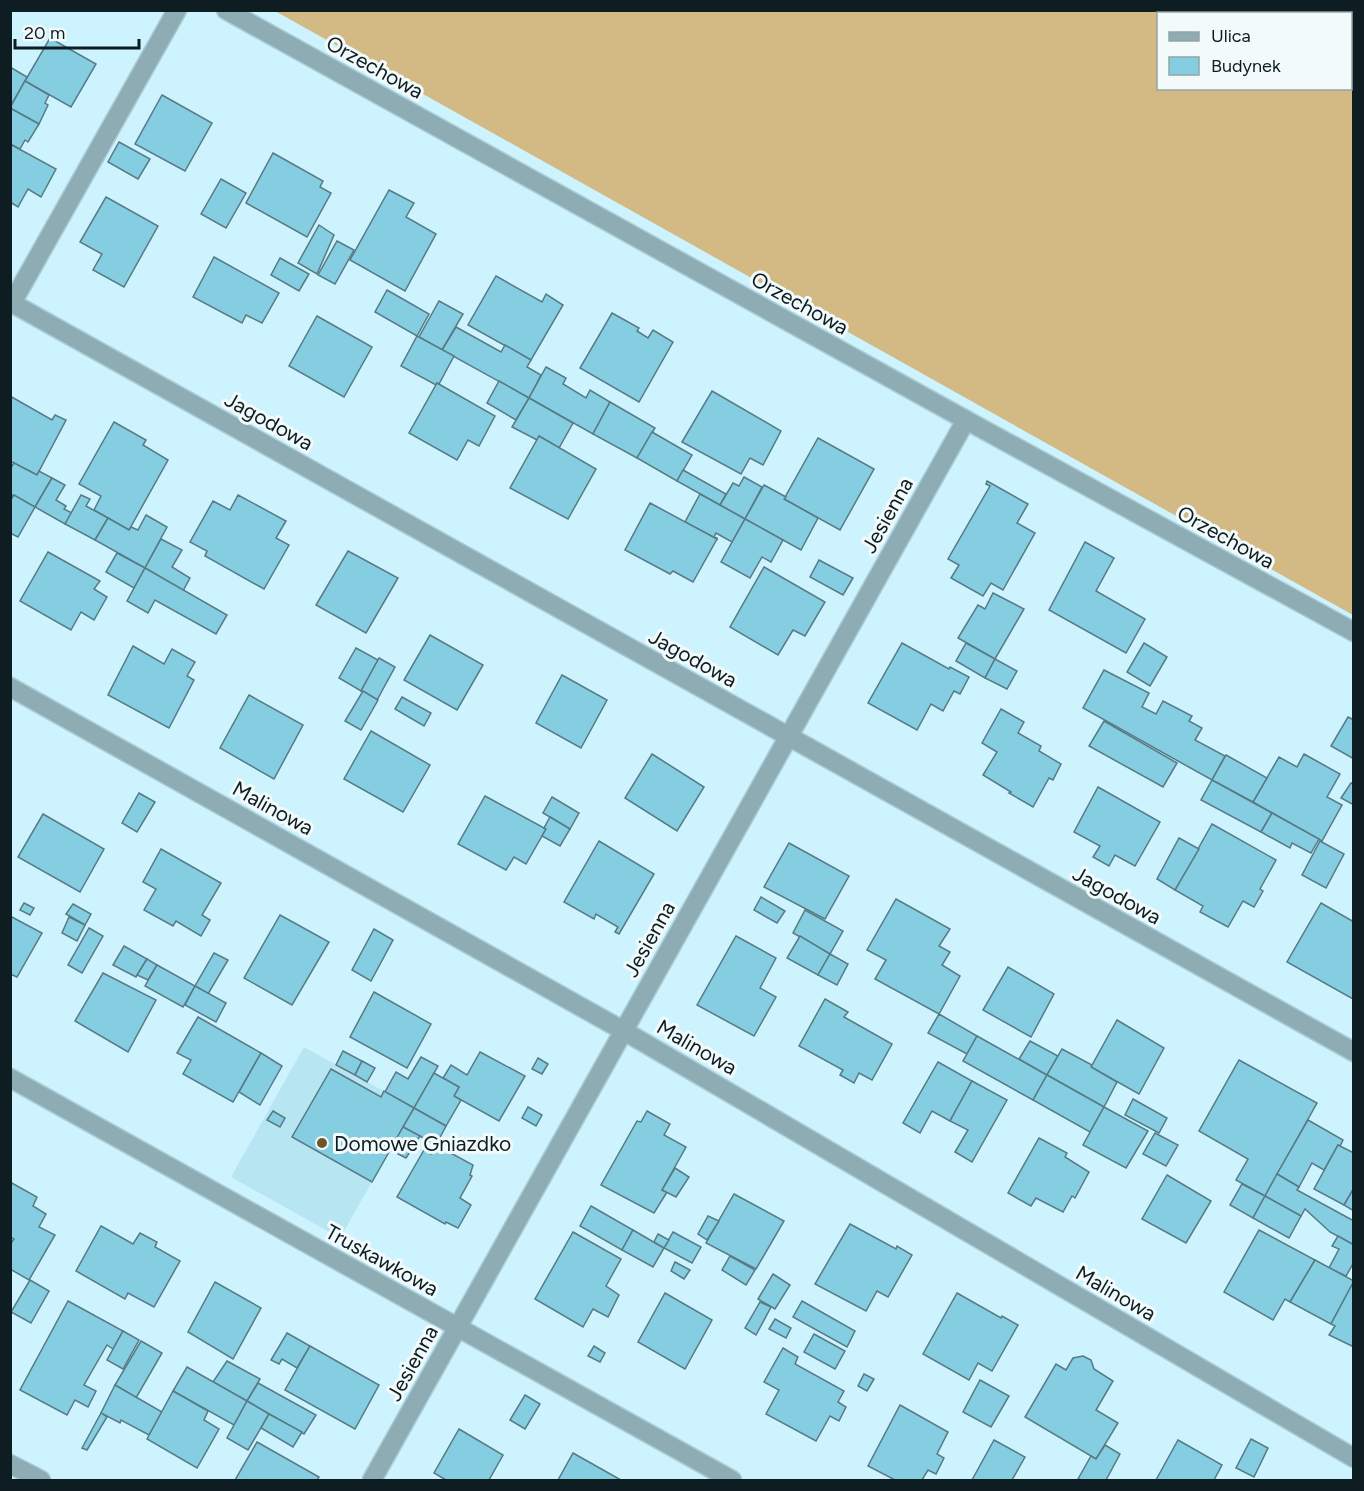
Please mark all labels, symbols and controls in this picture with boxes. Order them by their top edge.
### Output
scale bar [15,12,140,50]
legend [1157,12,1352,90]
text: 20 m [24,22,65,44]
text: Ulica [1211,25,1251,47]
street label: Orzechowa [322,30,428,104]
text: Budynek [1211,55,1281,77]
street label: Orzechowa [747,266,853,340]
street label: Jagodowa [220,387,318,455]
street label: Jesienna [856,473,918,557]
street label: Orzechowa [1173,500,1279,574]
street label: Jagodowa [644,624,742,692]
street label: Malinowa [228,776,318,840]
street label: Jagodowa [1068,861,1166,929]
street label: Jesienna [618,897,680,981]
street label: Malinowa [652,1014,742,1080]
place label: Domowe Gniazdko [334,1131,511,1156]
marker: Domowe Gniazdko [315,1136,329,1150]
street label: Truskawkowa [321,1219,443,1301]
street label: Malinowa [1071,1260,1161,1326]
street label: Jesienna [381,1321,443,1405]

